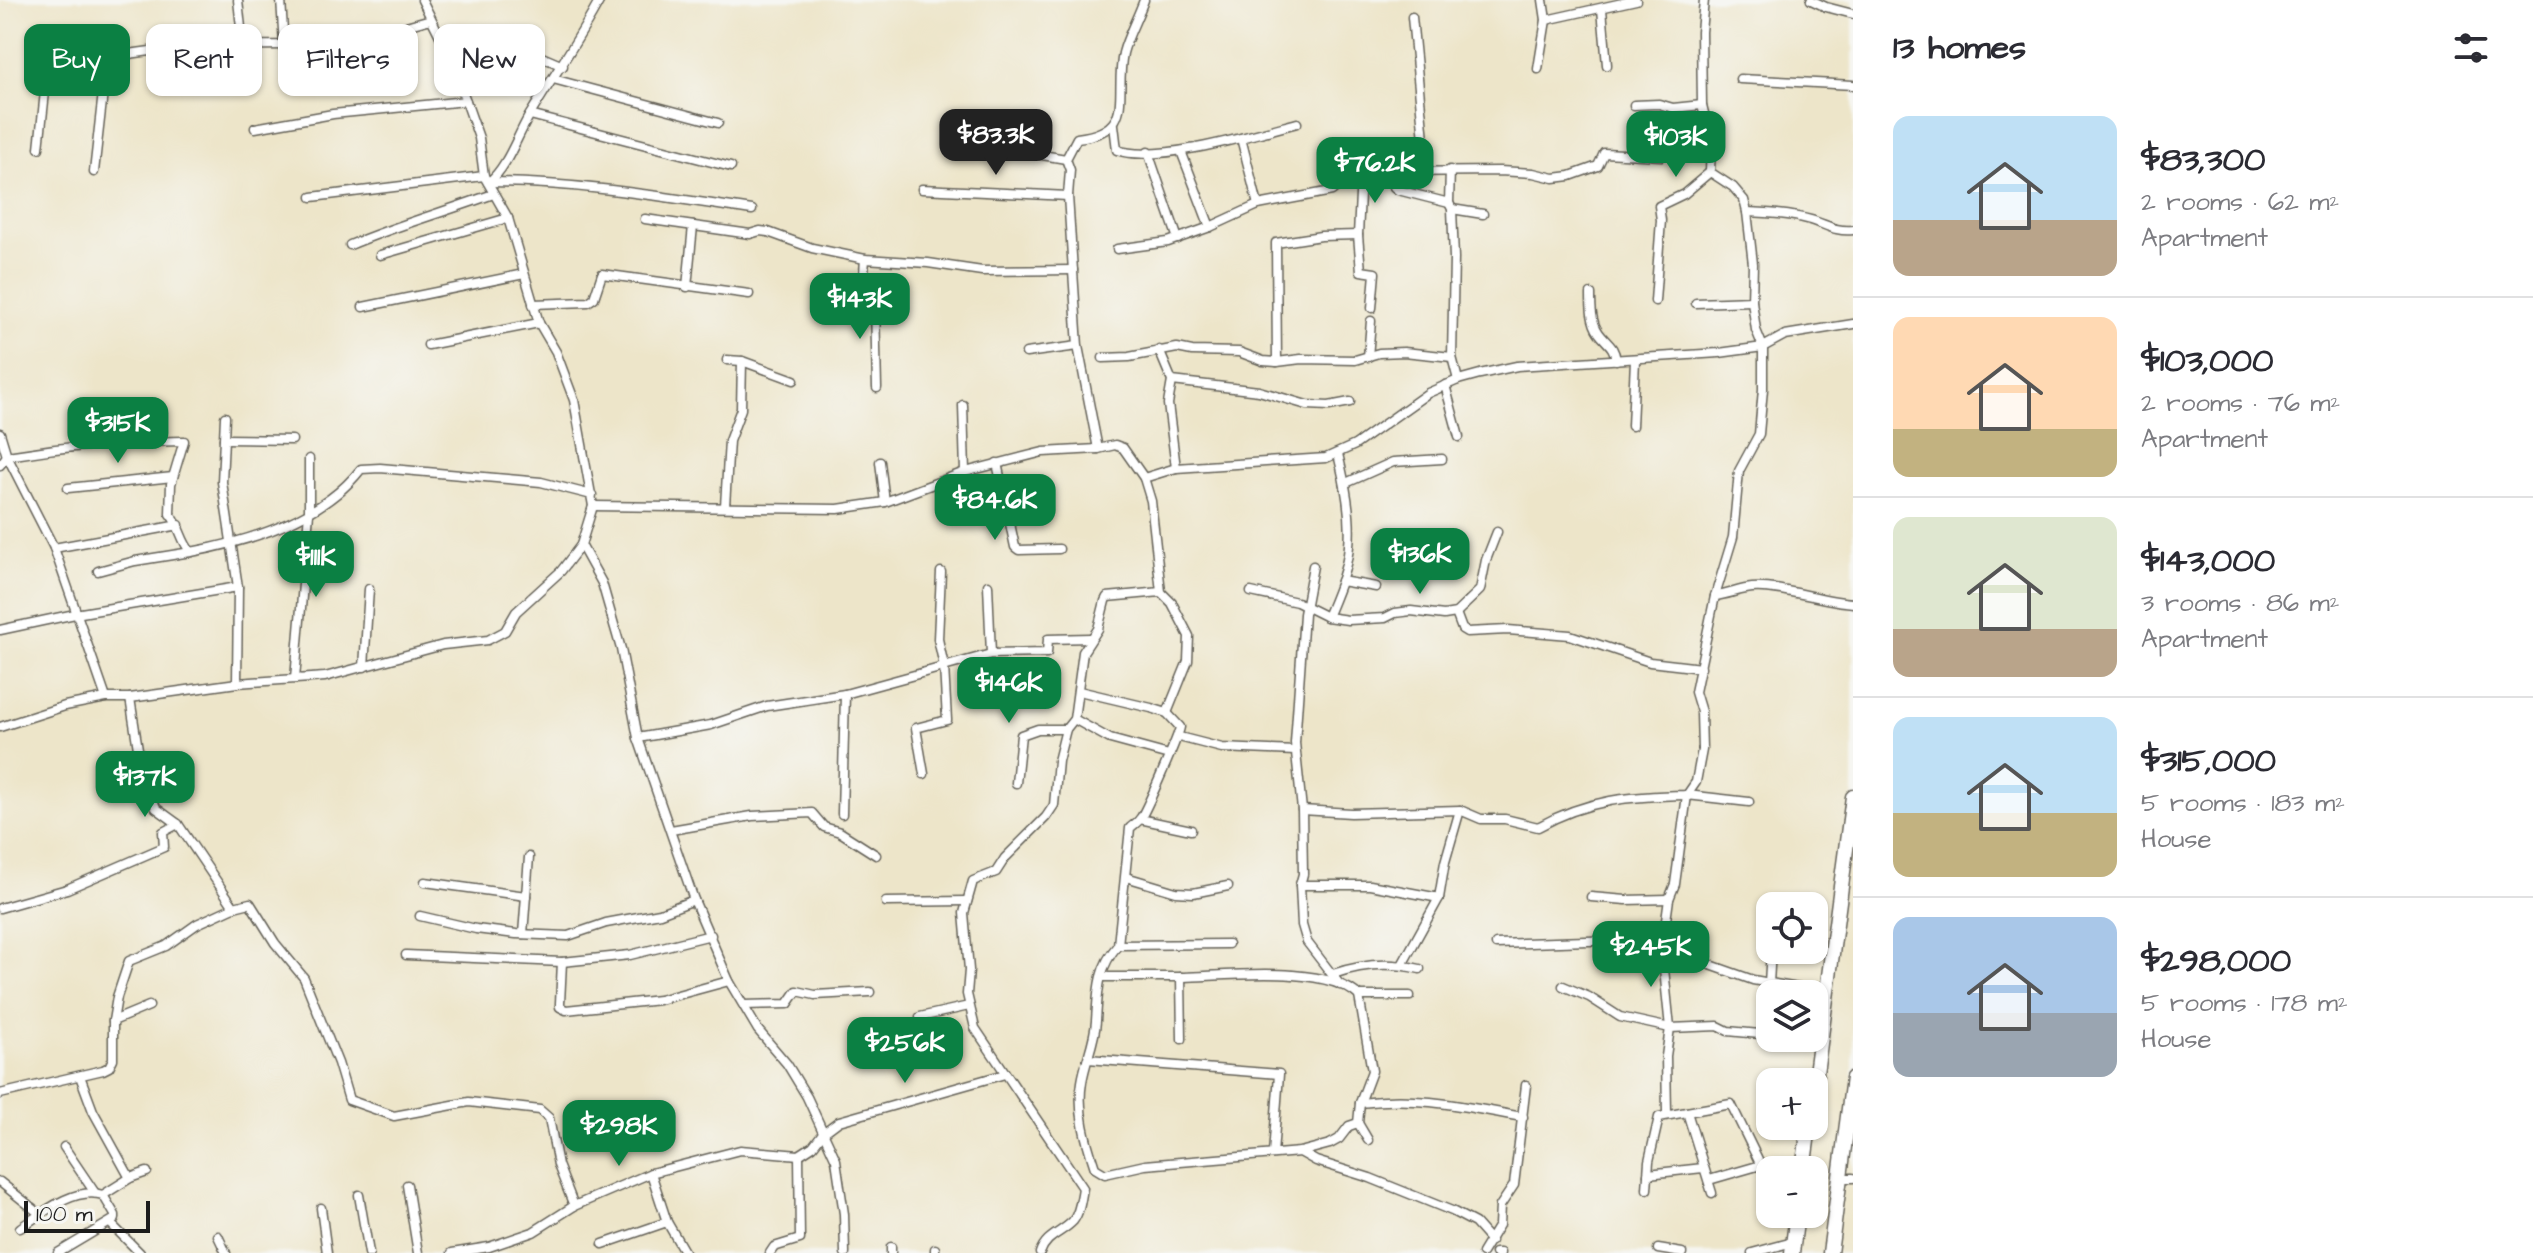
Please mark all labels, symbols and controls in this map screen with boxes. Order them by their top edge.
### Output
chip: Buy [24,24,130,96]
chip: Rent [146,24,262,96]
chip: Filters [278,24,418,96]
chip: New [434,24,545,96]
text: 13 homes [1893,24,2026,72]
icon: filters [2449,26,2493,70]
pin: $83.3K [931,109,1061,177]
pin: $103K [1620,111,1732,179]
text: $83.3K [957,117,1035,153]
text: $103K [1644,119,1708,155]
text: $83,300 [2141,136,2266,184]
pin: $76.2K [1310,137,1440,205]
text: $76.2K [1334,145,1416,181]
icon: home [1957,148,2053,244]
text: 2 rooms · 62 m² [2141,184,2339,220]
text: Apartment [2141,220,2268,256]
pin: $143K [804,273,916,341]
text: $143K [828,281,892,317]
text: $103,000 [2141,337,2273,385]
icon: home [1957,349,2053,445]
text: 2 rooms · 76 m² [2141,385,2340,421]
pin: $315K [62,397,174,465]
text: $315K [85,405,151,441]
text: Apartment [2141,421,2268,457]
pin: $84.6K [930,474,1060,542]
text: $84.6K [953,482,1037,518]
pin: $136K [1364,528,1476,596]
pin: $111K [260,531,372,599]
text: $136K [1388,536,1452,572]
text: $143,000 [2141,537,2275,585]
text: $111K [296,539,336,575]
icon: home [1957,549,2053,645]
text: 3 rooms · 86 m² [2141,585,2340,621]
text: Apartment [2141,621,2268,657]
pin: $146K [953,657,1065,725]
text: $146K [975,665,1043,701]
text: $315,000 [2141,737,2276,785]
icon: home [1957,749,2053,845]
pin: $137K [89,751,201,819]
text: $137K [114,759,176,795]
text: 5 rooms · 183 m² [2141,785,2345,821]
text: House [2141,821,2212,857]
map controls [1756,892,1828,1228]
button: locate [1756,892,1828,964]
pin: $245K [1595,921,1707,989]
text: $245K [1610,929,1692,965]
text: $298,000 [2141,937,2291,985]
icon: home [1957,949,2053,1045]
button: layers [1756,980,1828,1052]
text: 5 rooms · 178 m² [2141,985,2348,1021]
pin: $256K [849,1017,961,1085]
text: House [2141,1021,2212,1057]
text: $256K [865,1025,945,1061]
button: + [1756,1068,1828,1140]
pin: $298K [563,1100,675,1168]
text: $298K [581,1108,657,1144]
button: − [1756,1156,1828,1228]
scale bar [24,1197,150,1233]
text: 100 m [36,1199,93,1230]

